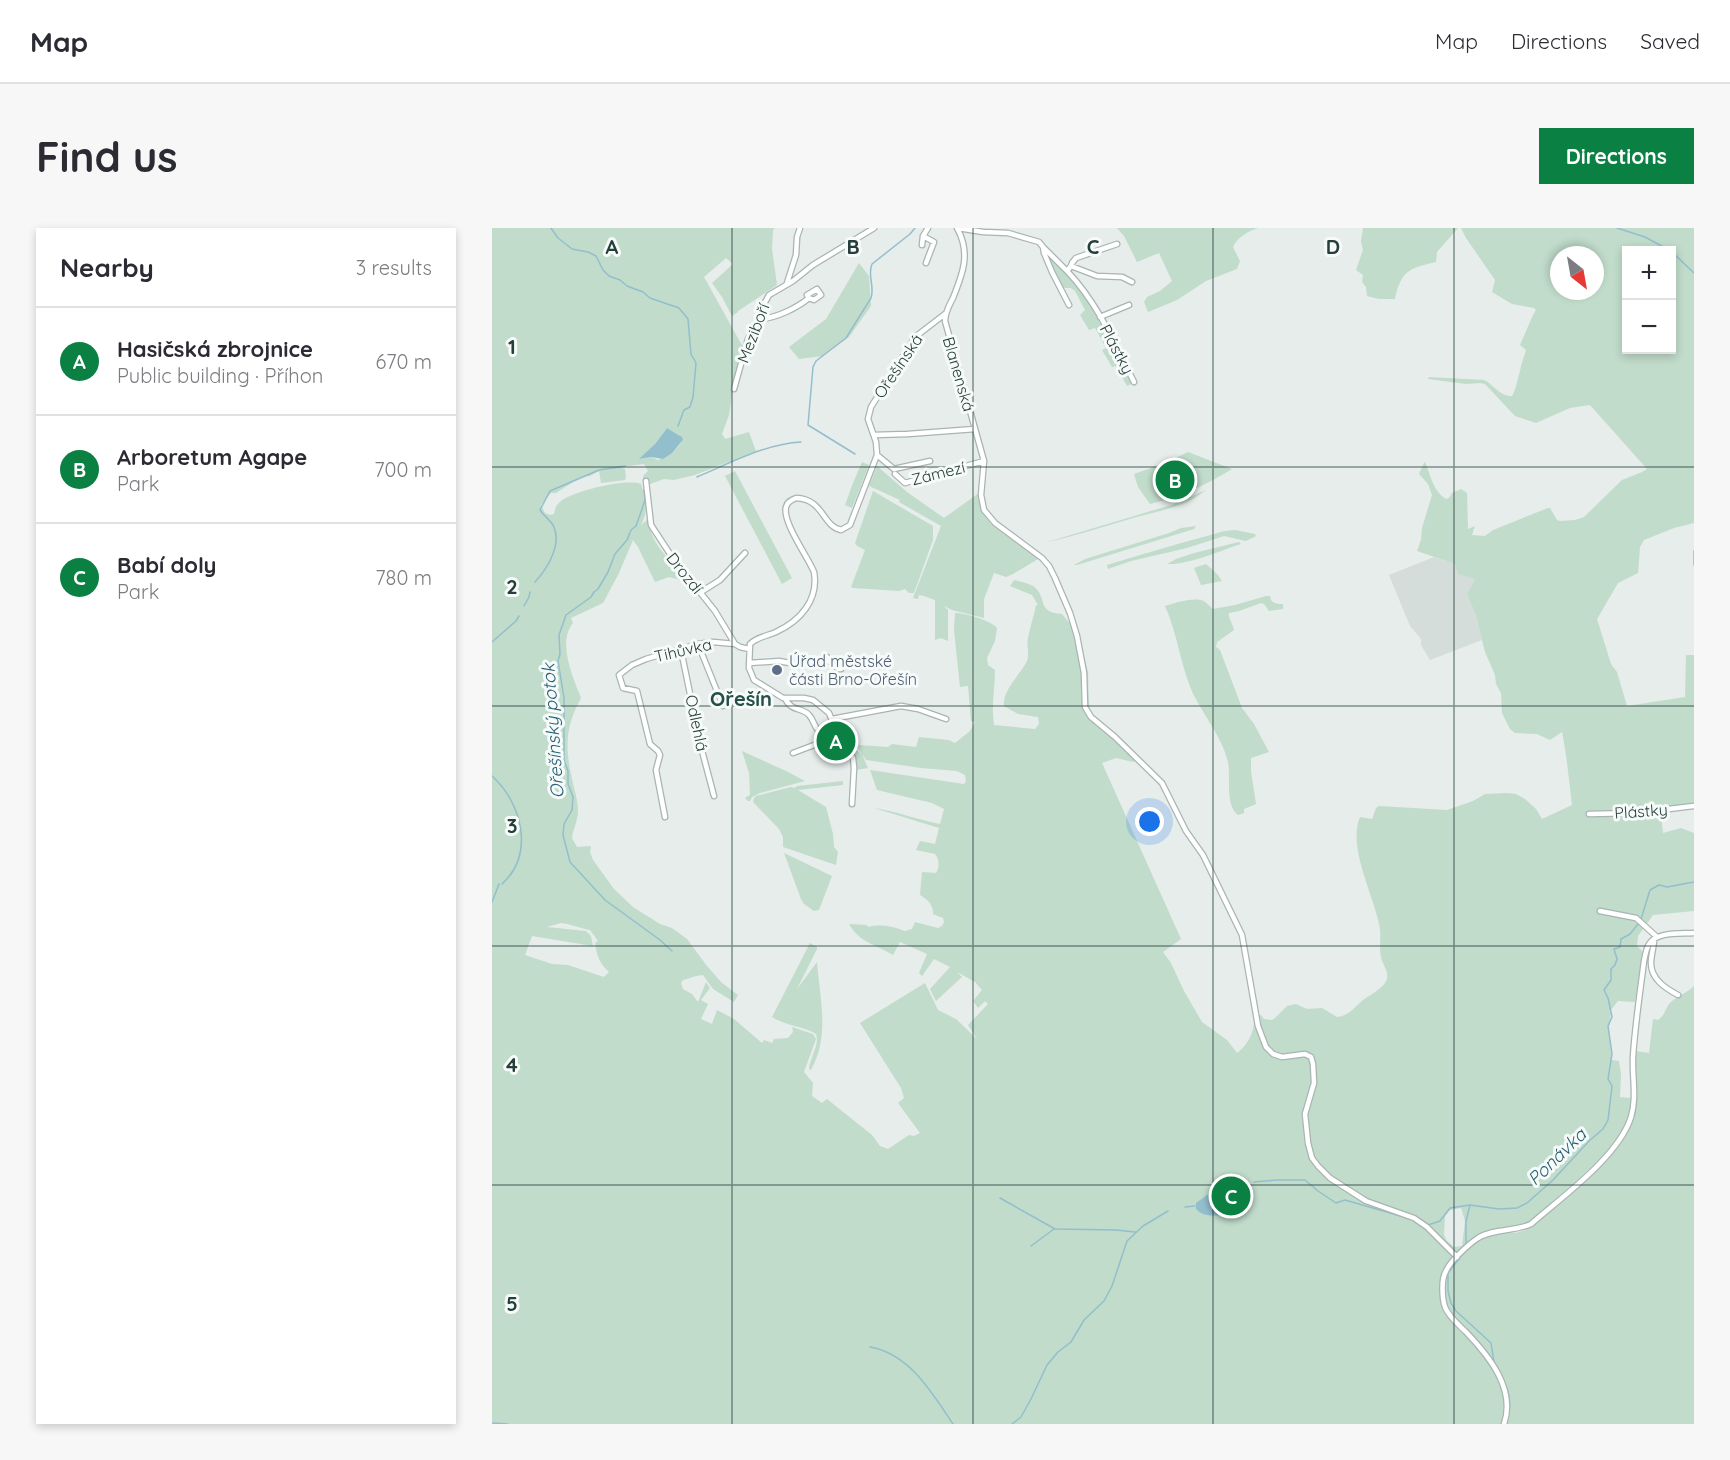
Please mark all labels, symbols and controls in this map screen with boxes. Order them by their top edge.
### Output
text: Map [30,24,88,59]
text: Map [1435,28,1478,54]
text: Directions [1511,28,1607,54]
text: Saved [1640,28,1700,54]
button: Directions [1539,128,1694,184]
text: Find us [36,130,178,183]
text: A [606,234,619,259]
text: B [846,234,860,259]
text: C [1087,234,1100,259]
text: D [1326,234,1340,259]
north arrow [1550,246,1604,300]
map controls [1622,246,1676,354]
button: + [1622,246,1676,300]
text: Nearby [60,251,154,284]
text: 3 results [356,255,432,280]
street label: Meziboří [732,300,774,366]
button: − [1622,300,1676,354]
street label: Plástky [1096,321,1138,377]
street label: Ořešínská [869,330,927,402]
text: 1 [508,334,516,359]
street label: Blanenská [939,334,979,414]
text: Hasičská zbrojnice [117,335,313,363]
text: A [73,349,86,374]
text: 670 m [375,349,432,374]
text: Public building · Příhon [117,363,323,388]
text: Arboretum Agape [117,443,307,471]
text: B [73,457,86,482]
text: 700 m [374,457,432,482]
street label: Zámezí [909,457,968,489]
pin: B [1156,458,1194,502]
text: Park [117,471,159,496]
street label: Drozdí [662,548,708,598]
text: Babí doly [117,551,216,579]
text: C [73,565,86,590]
text: 780 m [375,565,432,590]
text: 2 [506,574,518,599]
text: Park [117,579,159,604]
street label: Tihůvka [653,634,713,666]
place label: Úřad městské části Brno-Ořešín [789,651,917,689]
water label: Ořešínský potok [536,661,569,799]
marker: Úřad městské části Brno-Ořešín [770,663,784,677]
district label: Ořešín [710,686,772,711]
street label: Odlehlá [681,693,713,753]
pin: A [816,718,856,764]
street label: Plástky [1614,799,1668,823]
your location [1135,807,1164,836]
text: 3 [507,813,517,838]
text: 4 [506,1052,518,1077]
water label: Ponávka [1523,1122,1591,1190]
pin: C [1212,1174,1250,1218]
text: 5 [506,1291,518,1316]

